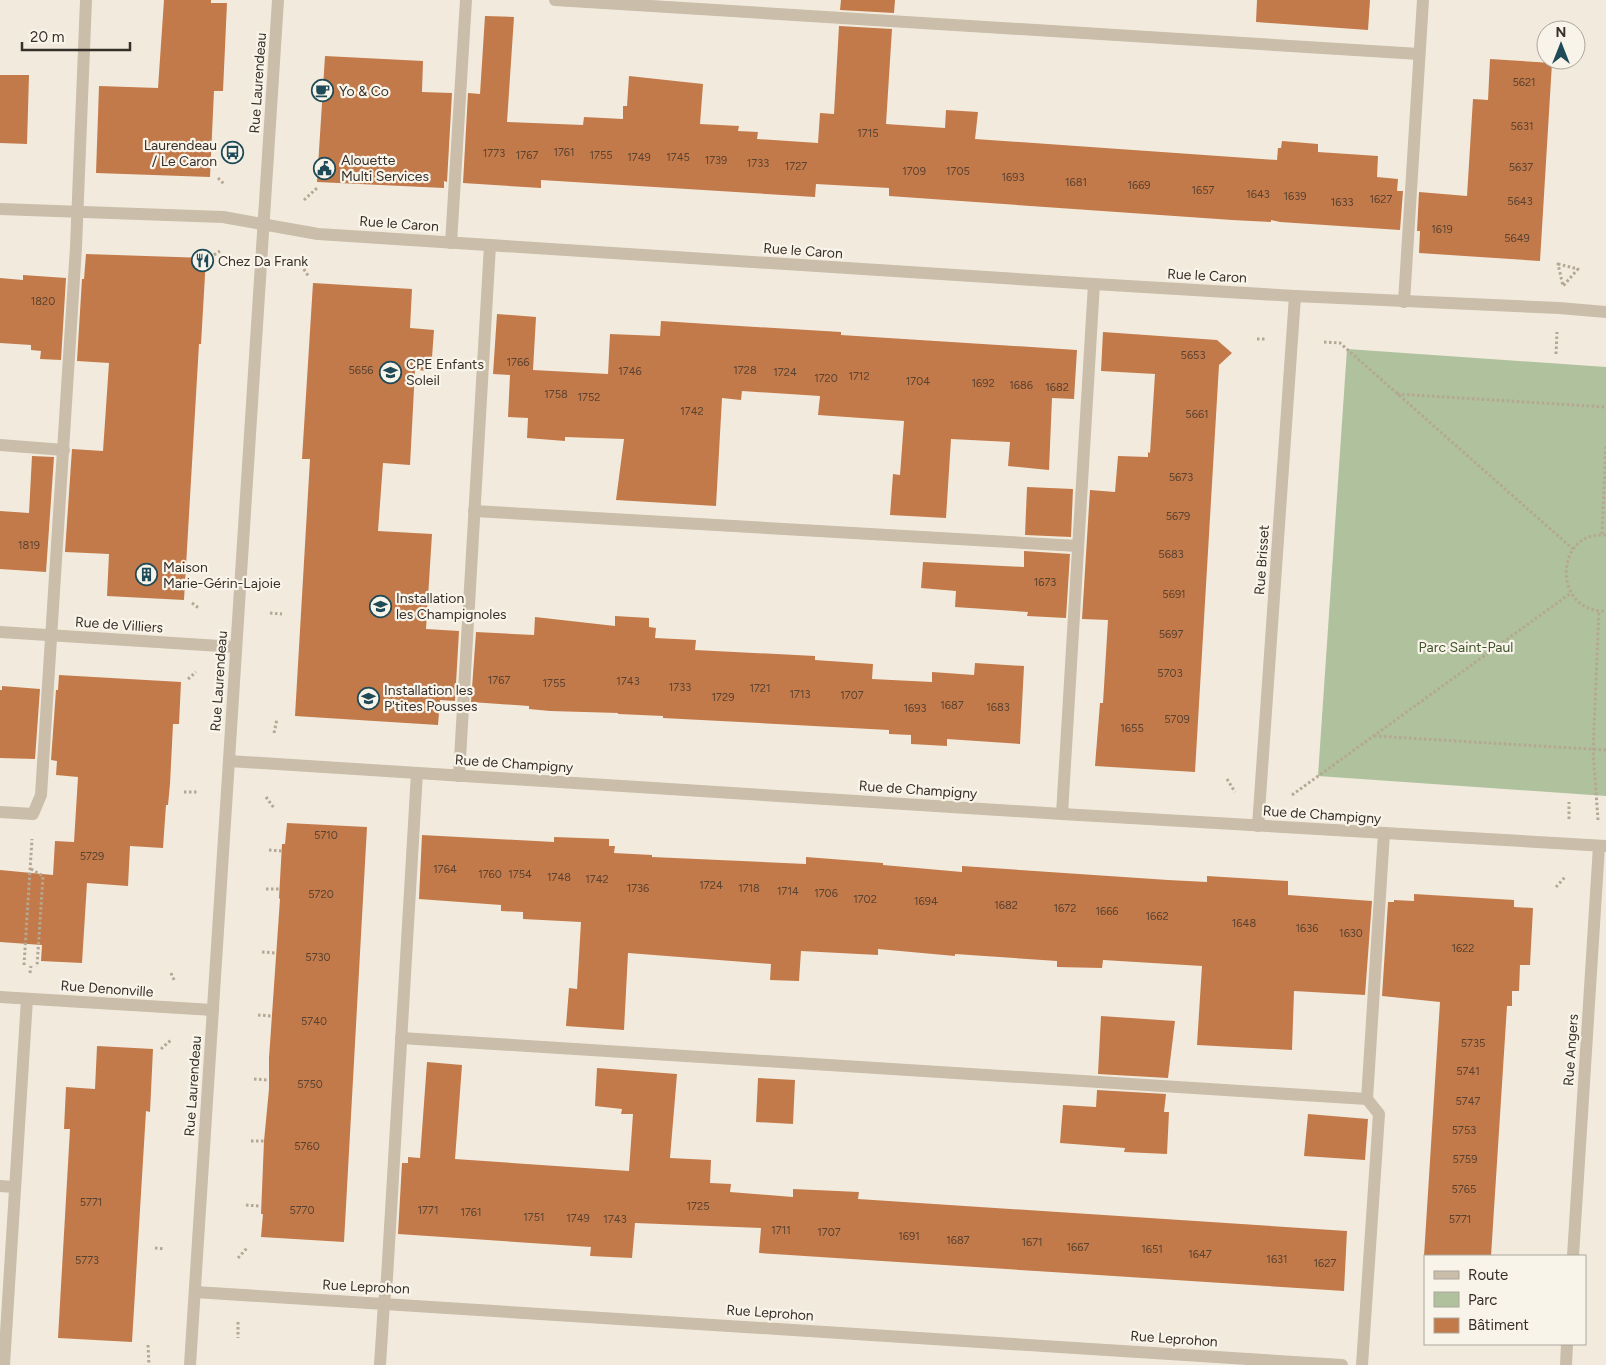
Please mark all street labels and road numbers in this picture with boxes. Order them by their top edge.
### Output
street label: Rue Laurendeau [246,32,270,134]
street label: Rue le Caron [359,213,440,235]
street label: Rue le Caron [763,240,844,262]
street label: Rue le Caron [1167,265,1247,287]
street label: Rue Brisset [1251,524,1273,596]
street label: Rue de Villiers [74,613,164,637]
street label: Rue Laurendeau [207,630,231,732]
street label: Rue de Champigny [454,751,574,777]
street label: Rue de Champigny [858,777,978,803]
street label: Rue de Champigny [1262,802,1382,828]
street label: Rue Denonville [60,977,154,1001]
street label: Rue Angers [1560,1013,1582,1087]
street label: Rue Laurendeau [181,1035,205,1137]
street label: Rue Leprohon [322,1276,410,1298]
street label: Rue Leprohon [726,1301,814,1325]
street label: Rue Leprohon [1130,1327,1218,1351]

